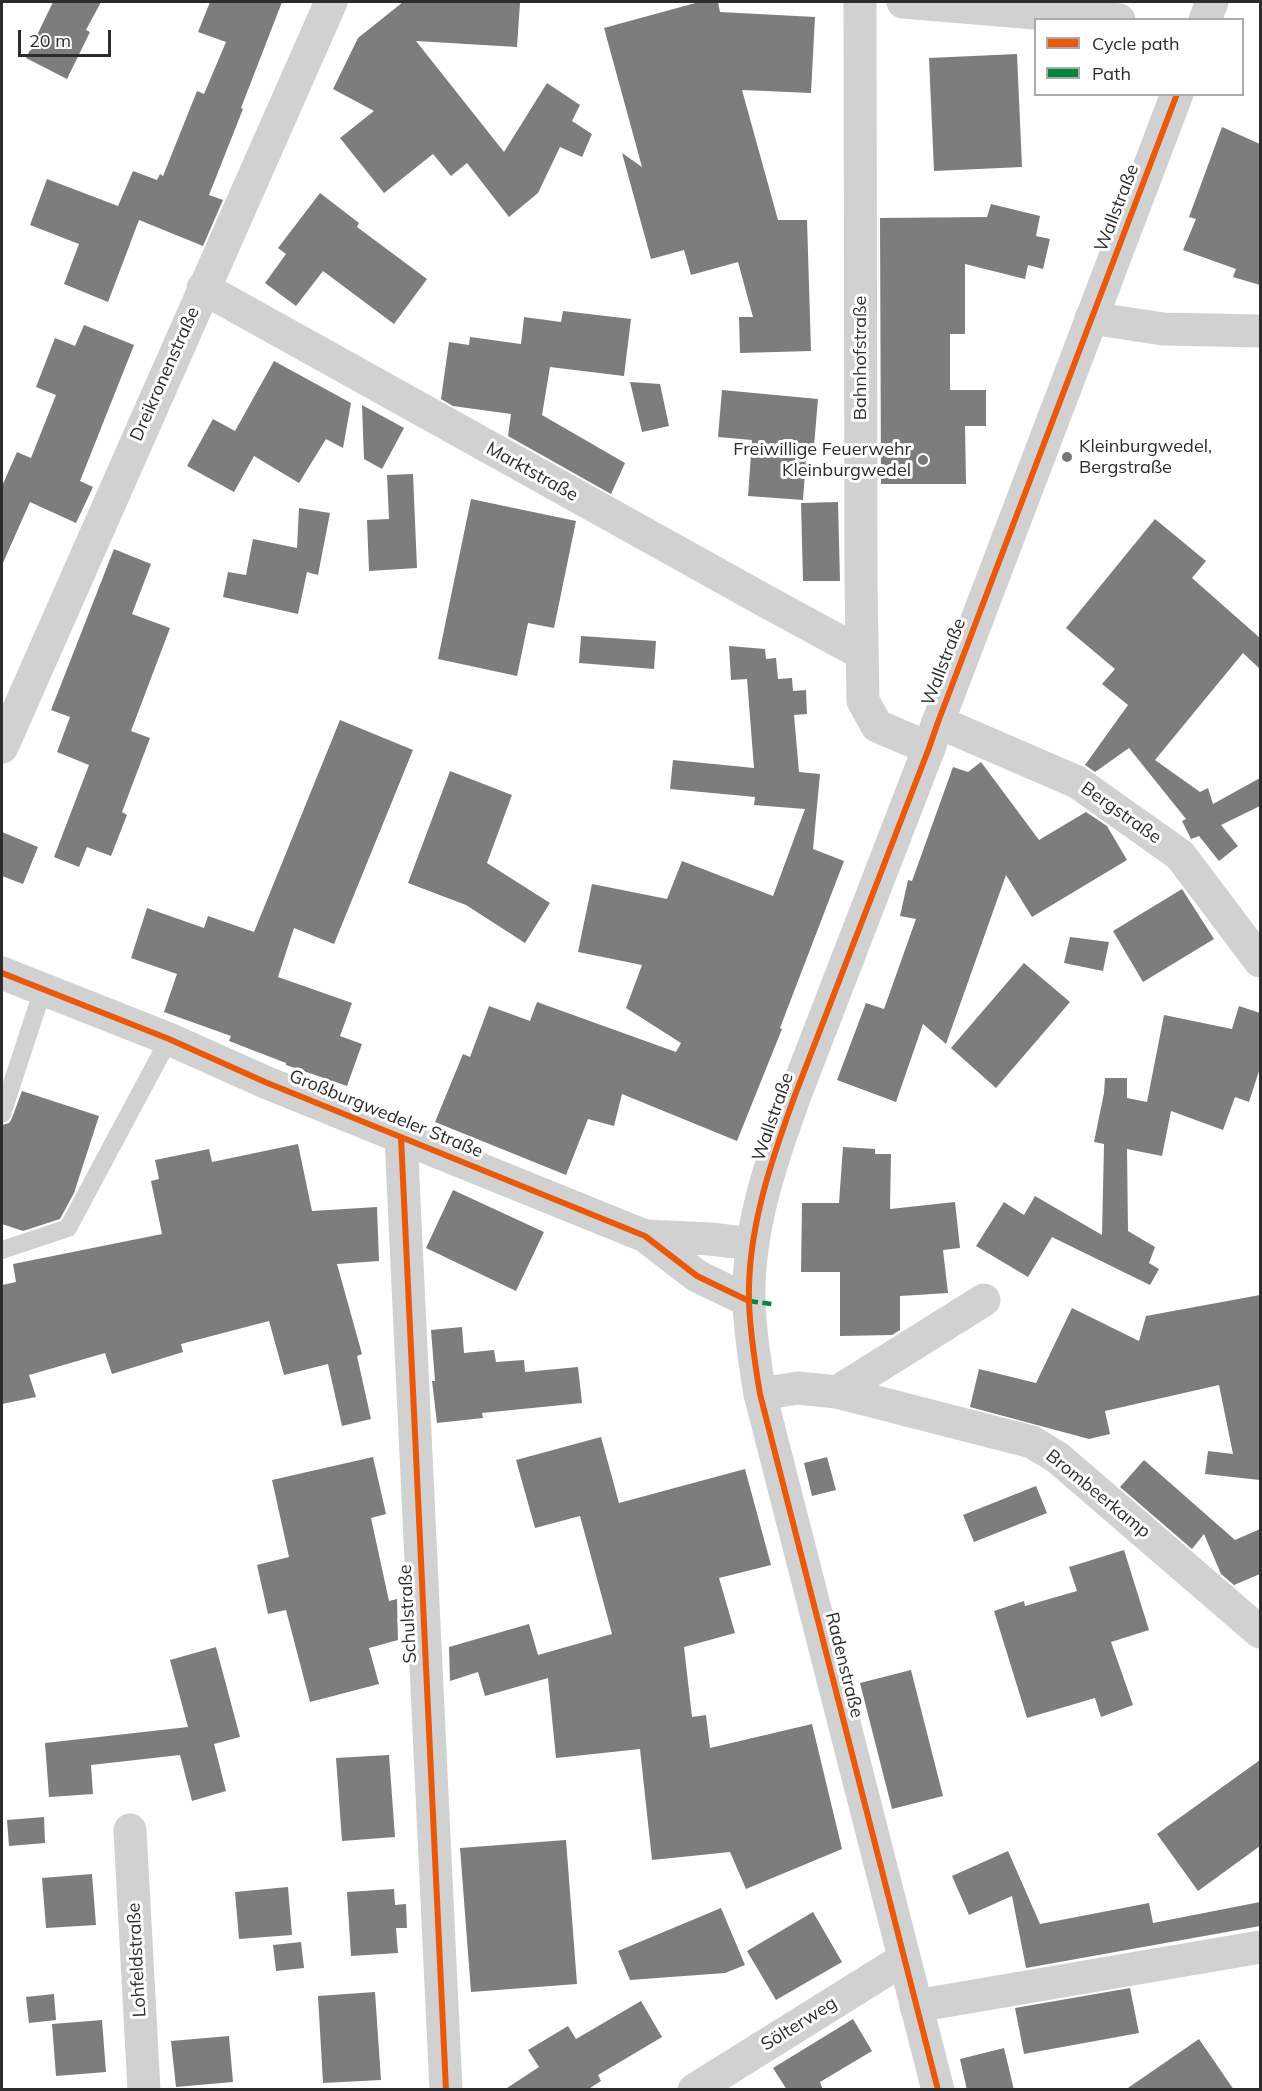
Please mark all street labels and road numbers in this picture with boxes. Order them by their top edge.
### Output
street label: Wallstraße [1090,161,1144,255]
street label: Bahnhofstraße [850,296,872,420]
street label: Dreikronenstraße [126,304,204,444]
street label: Marktstraße [482,438,582,506]
street label: Wallstraße [917,615,971,709]
street label: Bergstraße [1077,778,1165,848]
street label: Großburgwedeler Straße [286,1065,486,1163]
street label: Wallstraße [748,1070,798,1164]
street label: Brombeerkamp [1041,1445,1155,1543]
street label: Schulstraße [395,1564,421,1664]
street label: Radenstraße [820,1610,868,1720]
street label: Lohfeldstraße [123,1902,151,2018]
street label: Sölterweg [757,1992,841,2056]

